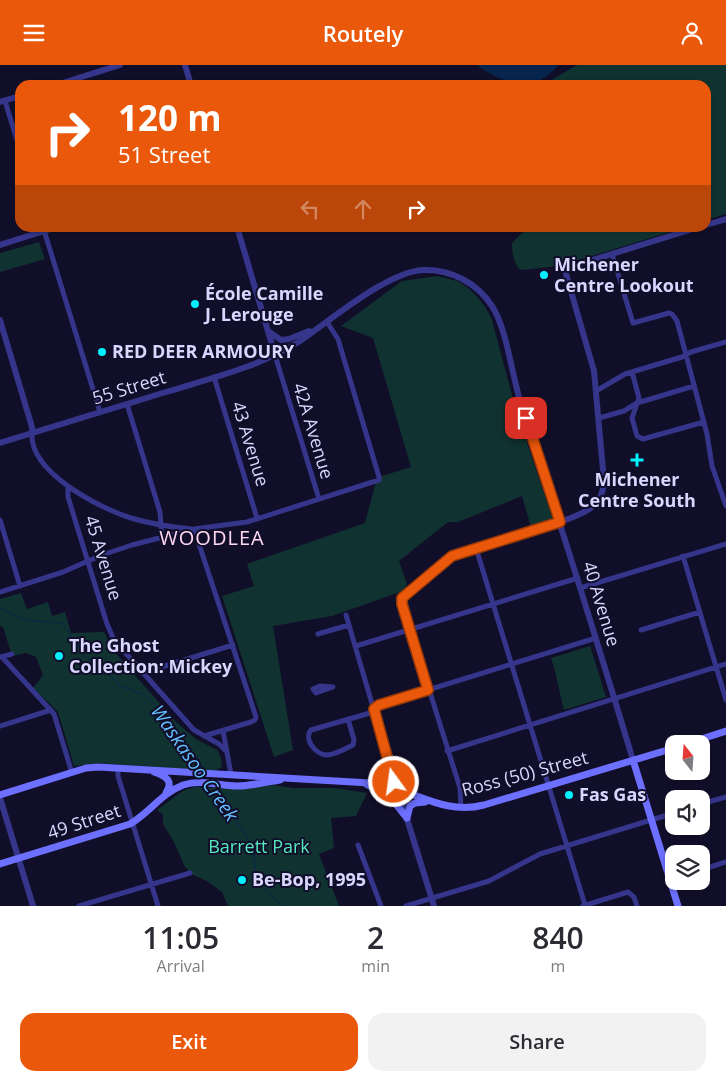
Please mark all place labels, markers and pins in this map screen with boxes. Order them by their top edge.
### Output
place label: Michener Centre Lookout [554,252,694,297]
marker: Michener Centre Lookout [538,269,550,281]
place label: École Camille J. Lerouge [203,281,323,326]
marker: École Camille J. Lerouge [189,298,201,310]
place label: RED DEER ARMOURY [112,339,295,363]
marker: RED DEER ARMOURY [96,346,108,358]
pin [505,397,547,439]
marker: Michener Centre South [630,453,644,467]
place label: Michener Centre South [578,467,696,512]
place label: The Ghost Collection: Mickey [69,633,233,678]
marker: The Ghost Collection: Mickey [53,650,65,662]
place label: Fas Gas [579,782,646,806]
marker: Fas Gas [563,789,575,801]
place label: Be-Bop, 1995 [252,867,366,891]
marker: Be-Bop, 1995 [236,874,248,886]

